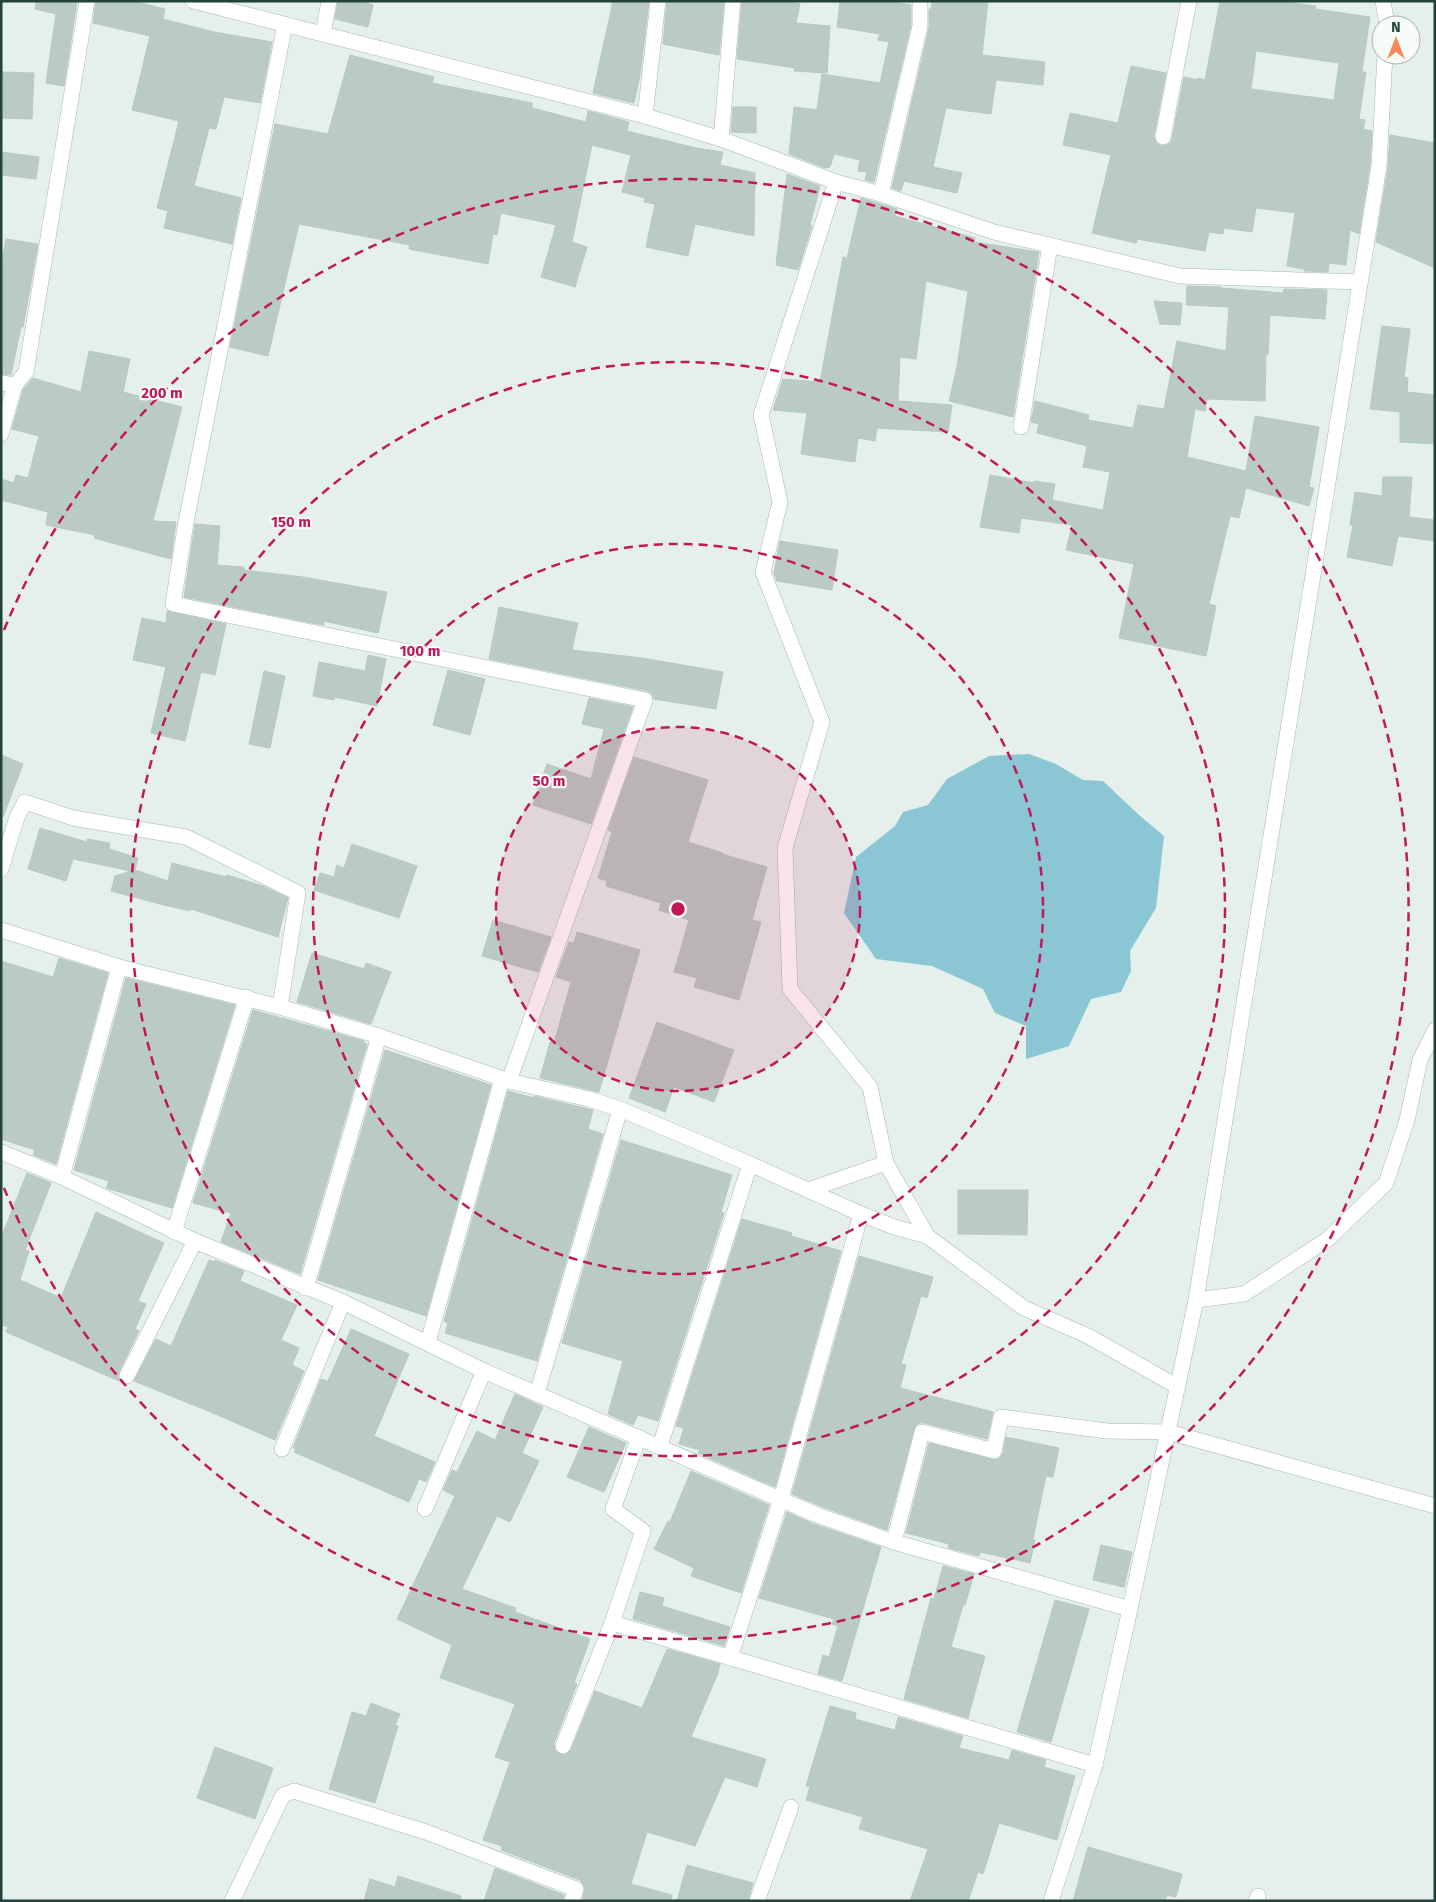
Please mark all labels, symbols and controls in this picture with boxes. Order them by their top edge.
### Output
north arrow [1371,15,1421,65]
text: N [1391,19,1401,36]
text: 200 m [141,384,183,402]
text: 150 m [271,513,311,531]
text: 100 m [400,642,440,660]
text: 50 m [532,772,566,790]
centre of rings [669,900,687,918]

